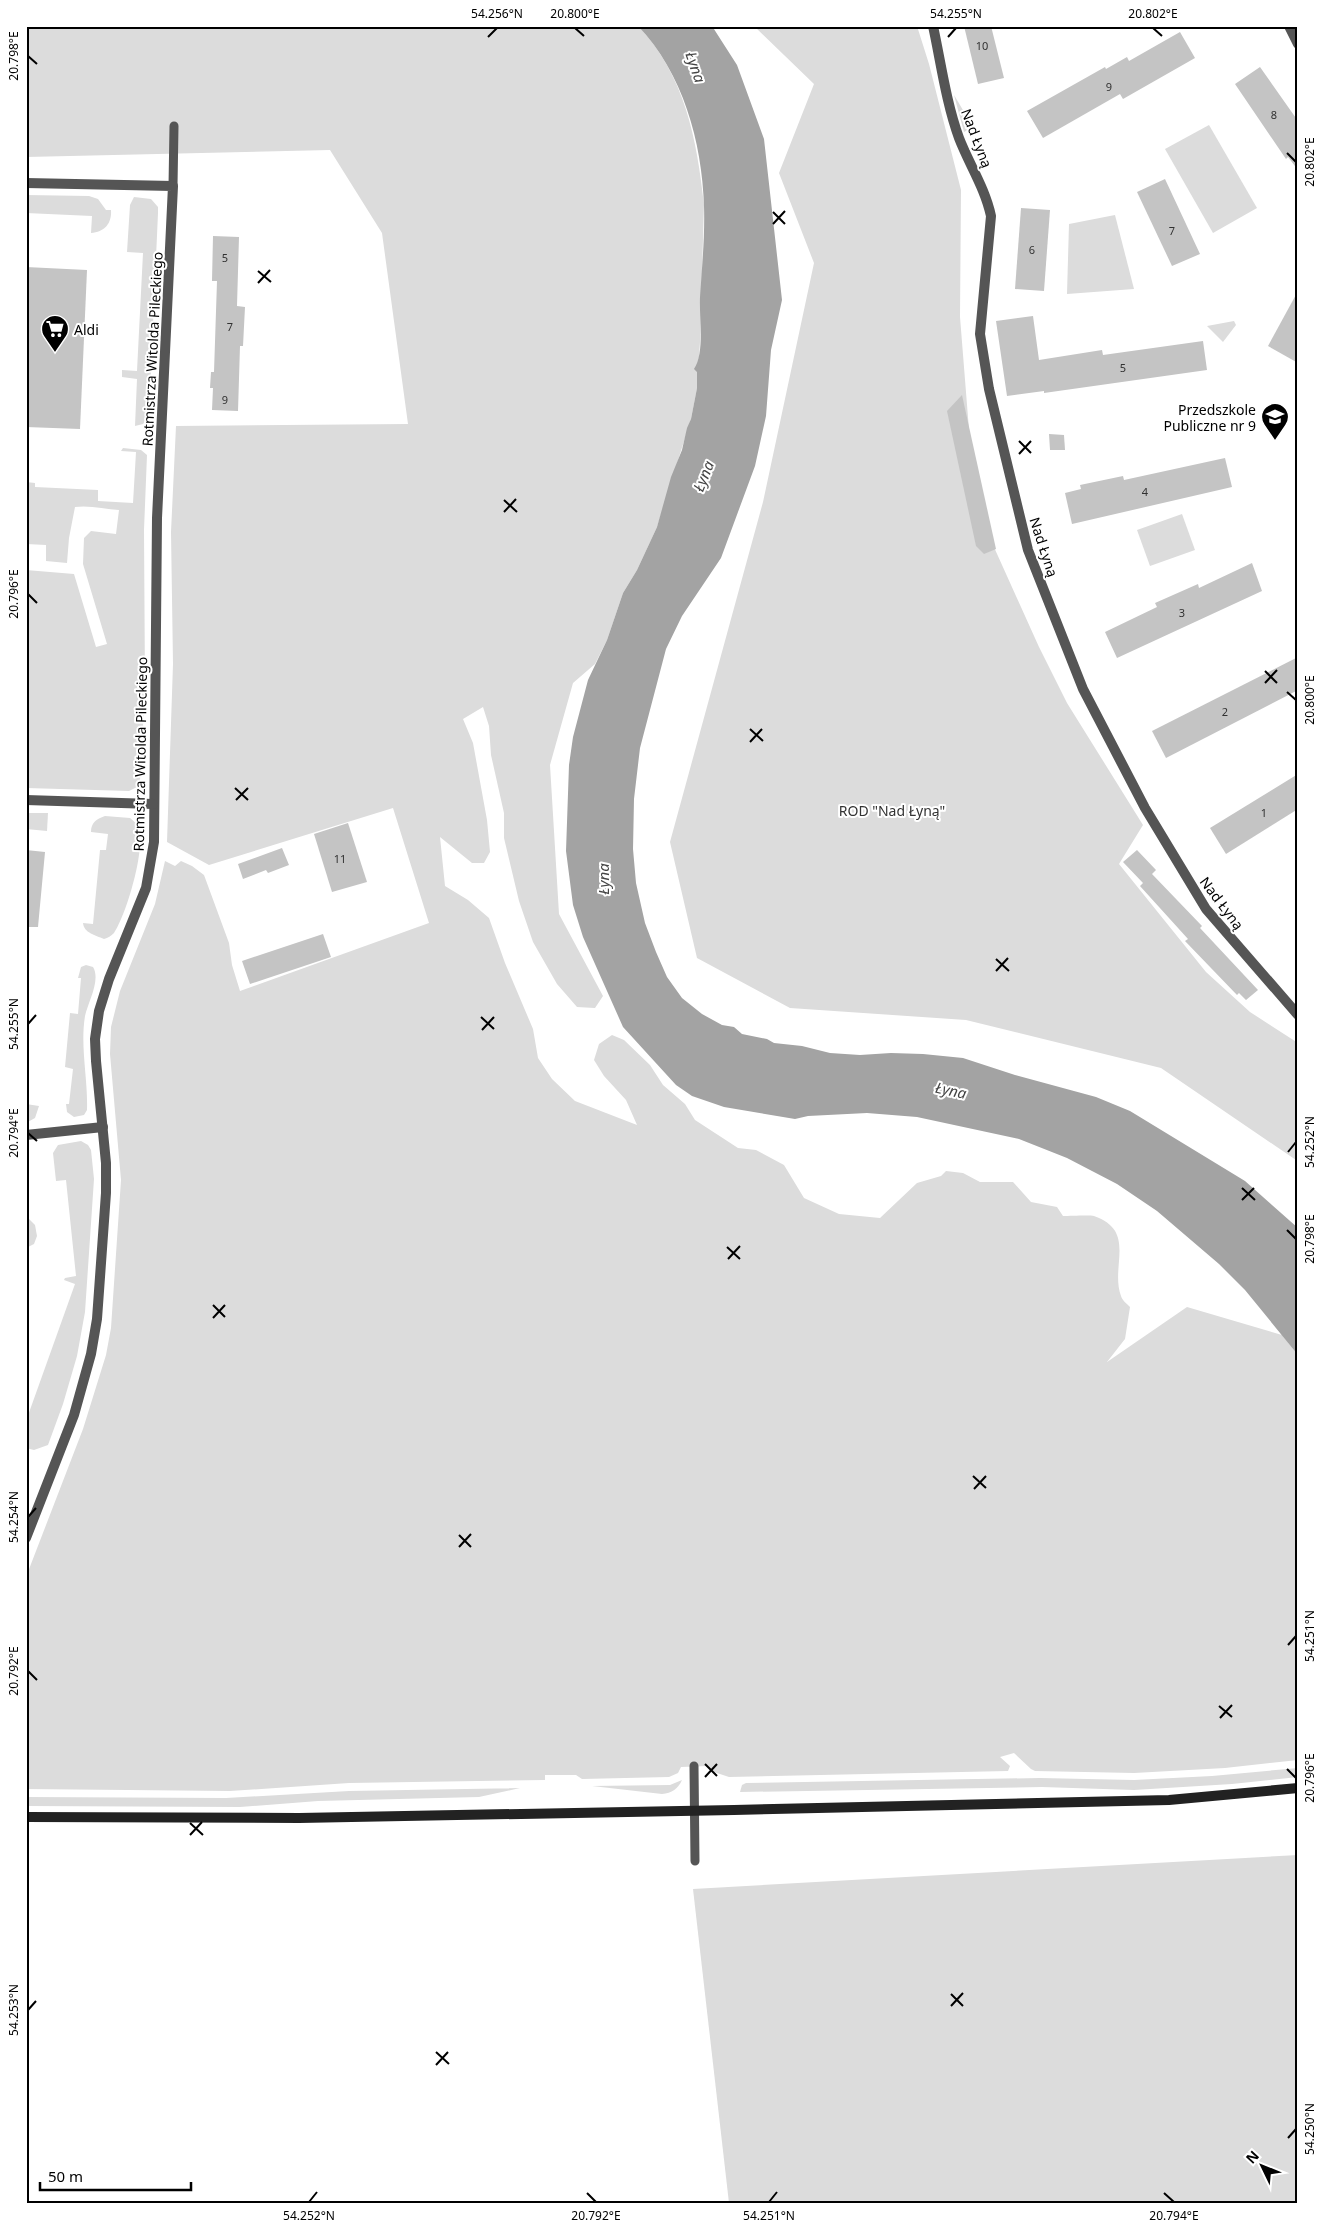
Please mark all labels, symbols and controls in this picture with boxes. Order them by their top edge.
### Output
text: 54.256°N [471,5,523,22]
text: 20.800°E [550,5,600,22]
text: 54.255°N [930,5,982,22]
text: 20.802°E [1128,5,1178,22]
text: 20.798°E [5,31,22,81]
house number: 10 [976,38,988,53]
water label: Łyna [681,49,711,86]
house number: 9 [1106,79,1112,94]
street label: Nad Łyną [957,106,997,170]
house number: 8 [1271,107,1277,122]
text: 20.802°E [1301,137,1318,187]
house number: 7 [1169,223,1175,238]
house number: 6 [1029,242,1035,257]
house number: 5 [222,250,228,265]
street label: Rotmistrza Witolda Pileckiego [137,251,167,447]
supermarket icon: Aldi [40,314,70,353]
house number: 7 [227,319,233,334]
place label: Aldi [74,320,99,339]
house number: 5 [1120,360,1126,375]
house number: 9 [222,392,228,407]
place label: Przedszkole Publiczne nr 9 [1163,400,1256,435]
school or university icon: Przedszkole Publiczne nr 9 [1260,402,1290,441]
water label: Łyna [688,457,718,494]
house number: 4 [1142,484,1149,499]
street label: Nad Łyną [1025,515,1063,579]
text: 20.796°E [5,569,22,619]
house number: 3 [1179,605,1185,620]
street label: Rotmistrza Witolda Pileckiego [129,656,151,852]
text: 20.800°E [1301,675,1318,725]
house number: 2 [1222,704,1228,719]
park label: ROD "Nad Łyną" [839,801,945,820]
house number: 1 [1261,805,1267,820]
house number: 11 [334,851,346,866]
water label: Łyna [593,863,613,895]
street label: Nad Łyną [1196,873,1248,933]
text: 54.255°N [5,998,22,1050]
water label: Łyna [934,1077,969,1103]
text: 20.794°E [5,1108,22,1158]
text: 54.252°N [1301,1116,1318,1168]
text: 20.798°E [1301,1214,1318,1264]
text: 54.254°N [5,1491,22,1543]
text: 54.251°N [1301,1610,1318,1662]
text: 20.792°E [5,1646,22,1696]
text: 20.796°E [1301,1753,1318,1803]
text: 54.253°N [5,1984,22,2036]
text: 54.250°N [1301,2103,1318,2155]
north arrow [1236,2142,1286,2192]
text: N [1241,2146,1263,2167]
scale bar [40,2159,191,2191]
text: 50 m [48,2166,83,2186]
text: 54.252°N [283,2207,335,2224]
text: 20.792°E [571,2207,621,2224]
text: 54.251°N [743,2207,795,2224]
text: 20.794°E [1149,2207,1199,2224]

